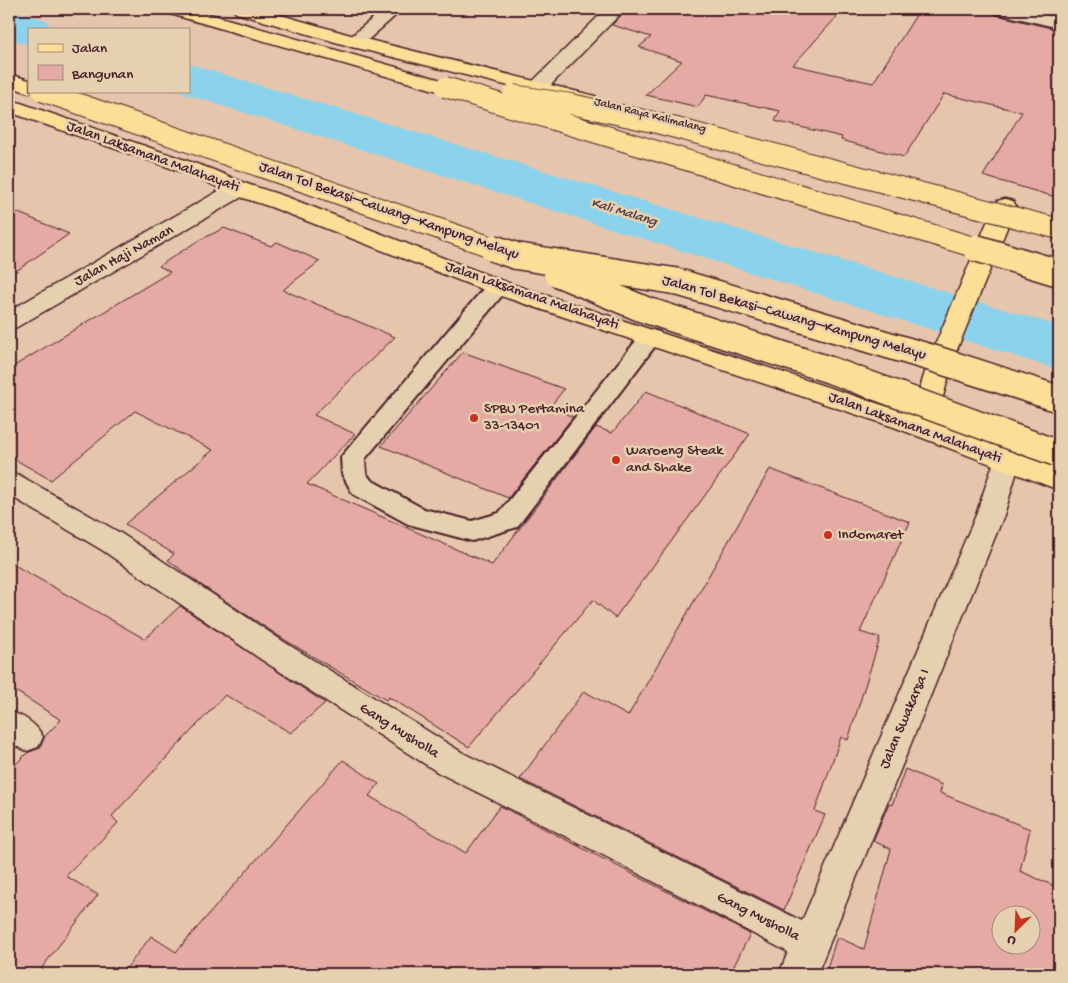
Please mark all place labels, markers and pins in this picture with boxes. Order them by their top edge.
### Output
place label: SPBU Pertamina 33-13401 [483,400,585,435]
marker: SPBU Pertamina 33-13401 [468,412,480,424]
place label: Waroeng Steak and Shake [626,442,724,477]
marker: Waroeng Steak and Shake [610,454,622,466]
place label: Indomaret [838,526,905,544]
marker: Indomaret [822,529,834,541]

